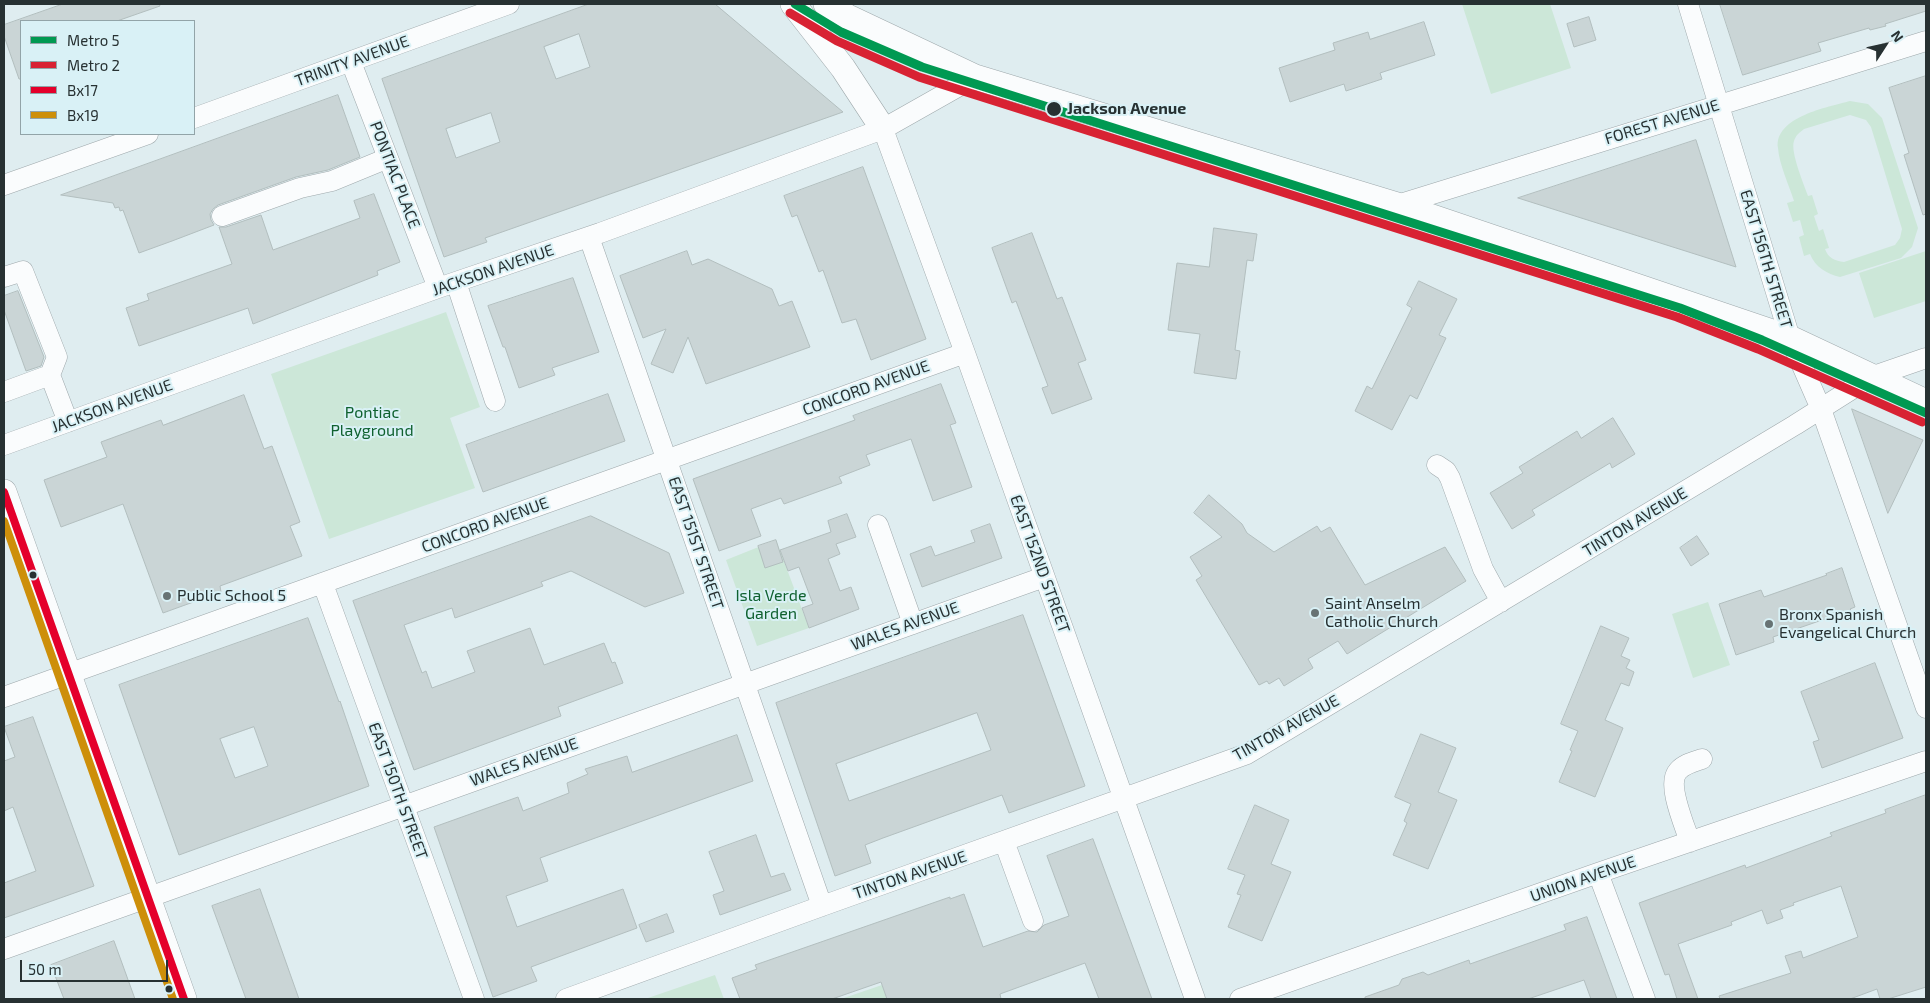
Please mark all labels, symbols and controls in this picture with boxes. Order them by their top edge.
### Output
legend [20,20,195,135]
north arrow [1860,20,1910,70]
text: N [1888,27,1908,45]
text: Metro 5 [67,31,120,49]
street label: TRINITY AVENUE [292,31,412,91]
text: Metro 2 [67,56,120,74]
text: Bx17 [67,81,98,99]
street label: FOREST AVENUE [1602,95,1722,149]
place label: Jackson Avenue [1067,99,1186,119]
marker: Jackson Avenue [1045,100,1063,118]
text: Bx19 [67,106,99,124]
street label: PONTIAC PLACE [366,119,424,231]
street label: EAST 156TH STREET [1736,187,1796,331]
street label: JACKSON AVENUE [430,240,556,300]
street label: CONCORD AVENUE [800,356,932,420]
street label: JACKSON AVENUE [49,375,175,437]
park label: Pontiac Playground [330,403,414,441]
street label: EAST 151ST STREET [664,474,728,612]
street label: TINTON AVENUE [1579,483,1691,561]
street label: EAST 152ND STREET [1006,492,1074,636]
street label: CONCORD AVENUE [419,493,551,557]
unlabelled marker [28,570,38,580]
place label: Public School 5 [177,586,286,606]
park label: Isla Verde Garden [735,586,807,624]
marker: Public School 5 [161,590,173,602]
place label: Saint Anselm Catholic Church [1325,594,1438,632]
street label: WALES AVENUE [848,598,962,654]
place label: Bronx Spanish Evangelical Church [1779,605,1916,643]
marker: Saint Anselm Catholic Church [1309,607,1321,619]
marker: Bronx Spanish Evangelical Church [1763,618,1775,630]
street label: TINTON AVENUE [1230,691,1342,765]
street label: EAST 150TH STREET [364,720,432,862]
street label: WALES AVENUE [467,734,581,790]
street label: TINTON AVENUE [851,847,969,903]
street label: UNION AVENUE [1528,852,1638,906]
scale bar [22,950,170,982]
text: 50 m [28,960,62,978]
unlabelled marker [164,984,174,994]

